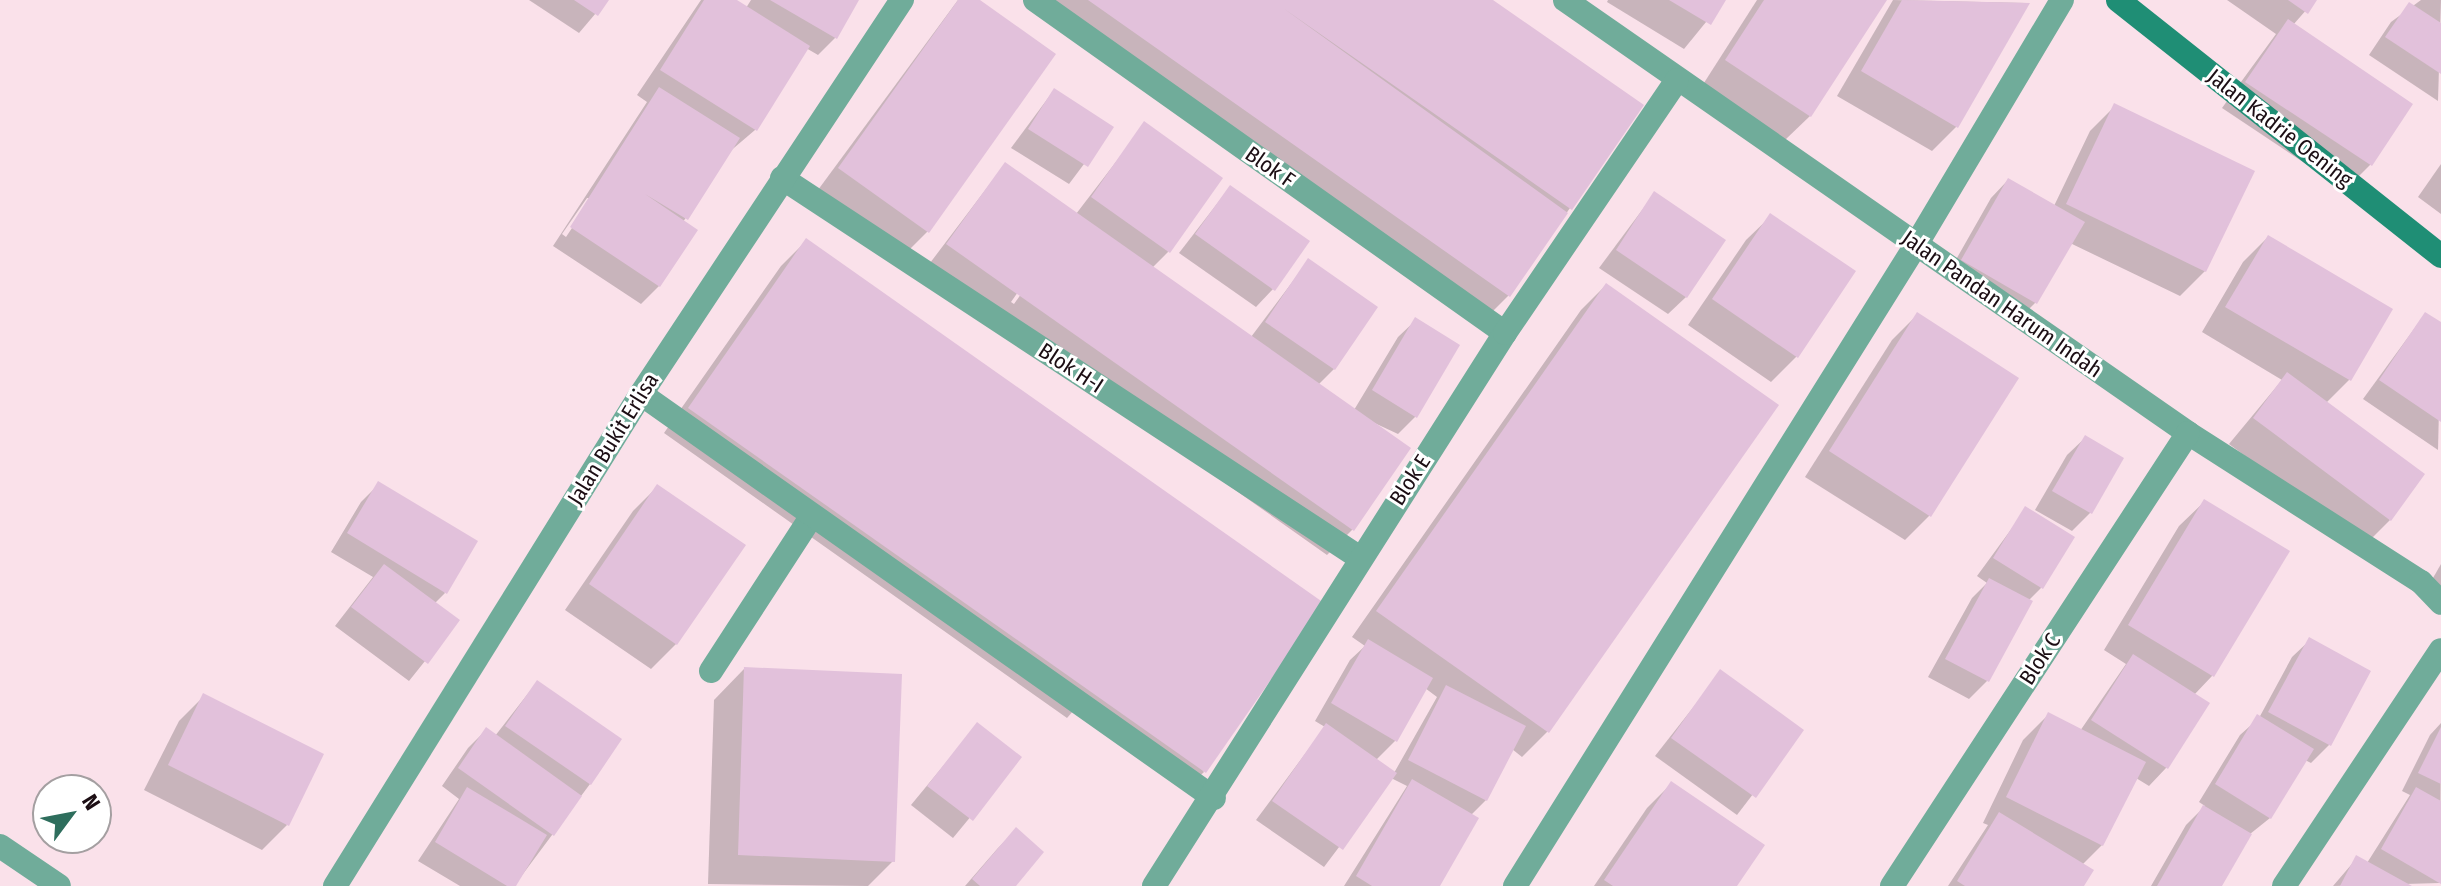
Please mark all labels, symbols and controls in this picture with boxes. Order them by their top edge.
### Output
street label: Jalan Kadrie Oening [2202,63,2358,193]
street label: Blok F [1240,141,1300,193]
street label: Jalan Pandan Harum Indah [1897,225,2107,383]
street label: Blok H-I [1034,337,1108,399]
street label: Jalan Bukit Erlisa [562,368,664,510]
street label: Blok E [1384,450,1436,510]
street label: Blok C [2014,628,2066,690]
north arrow [32,774,112,854]
text: N [76,789,106,815]

